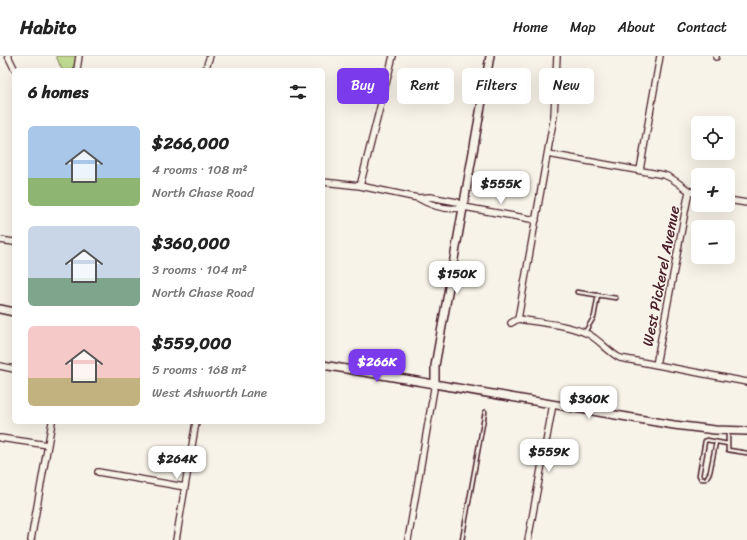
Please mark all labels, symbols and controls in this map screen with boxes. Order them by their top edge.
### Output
text: Habito [20,11,76,44]
text: Home [513,15,548,40]
text: Map [570,15,596,40]
text: About [618,15,655,40]
text: Contact [677,15,727,40]
chip: Buy [337,68,389,104]
chip: Rent [397,68,454,104]
chip: Filters [462,68,531,104]
chip: New [539,68,594,104]
text: 6 homes [28,77,88,107]
icon: filters [287,81,309,103]
map controls [691,116,735,264]
button: locate [691,116,735,160]
text: $266,000 [152,128,229,158]
icon: home [60,142,108,190]
text: 4 rooms · 108 m² [152,158,248,181]
button: + [691,168,735,212]
pin: $555K [473,171,529,205]
text: $555K [481,172,521,195]
text: North Chase Road [152,181,254,204]
street label: West Pickerel Avenue [635,203,687,348]
button: − [691,220,735,264]
text: $360,000 [152,228,230,258]
icon: home [60,242,108,290]
text: 3 rooms · 104 m² [152,258,247,281]
pin: $150K [429,261,485,295]
text: $150K [438,262,476,285]
text: North Chase Road [152,281,254,304]
text: $559,000 [152,328,231,358]
icon: home [60,342,108,390]
pin: $266K [349,349,405,383]
text: $266K [358,350,396,373]
text: 5 rooms · 168 m² [152,358,247,381]
text: West Ashworth Lane [152,381,267,404]
pin: $360K [561,386,617,420]
text: $360K [569,387,609,410]
pin: $559K [521,439,577,473]
text: $559K [529,440,569,463]
pin: $264K [149,446,205,480]
text: $264K [157,447,197,470]

